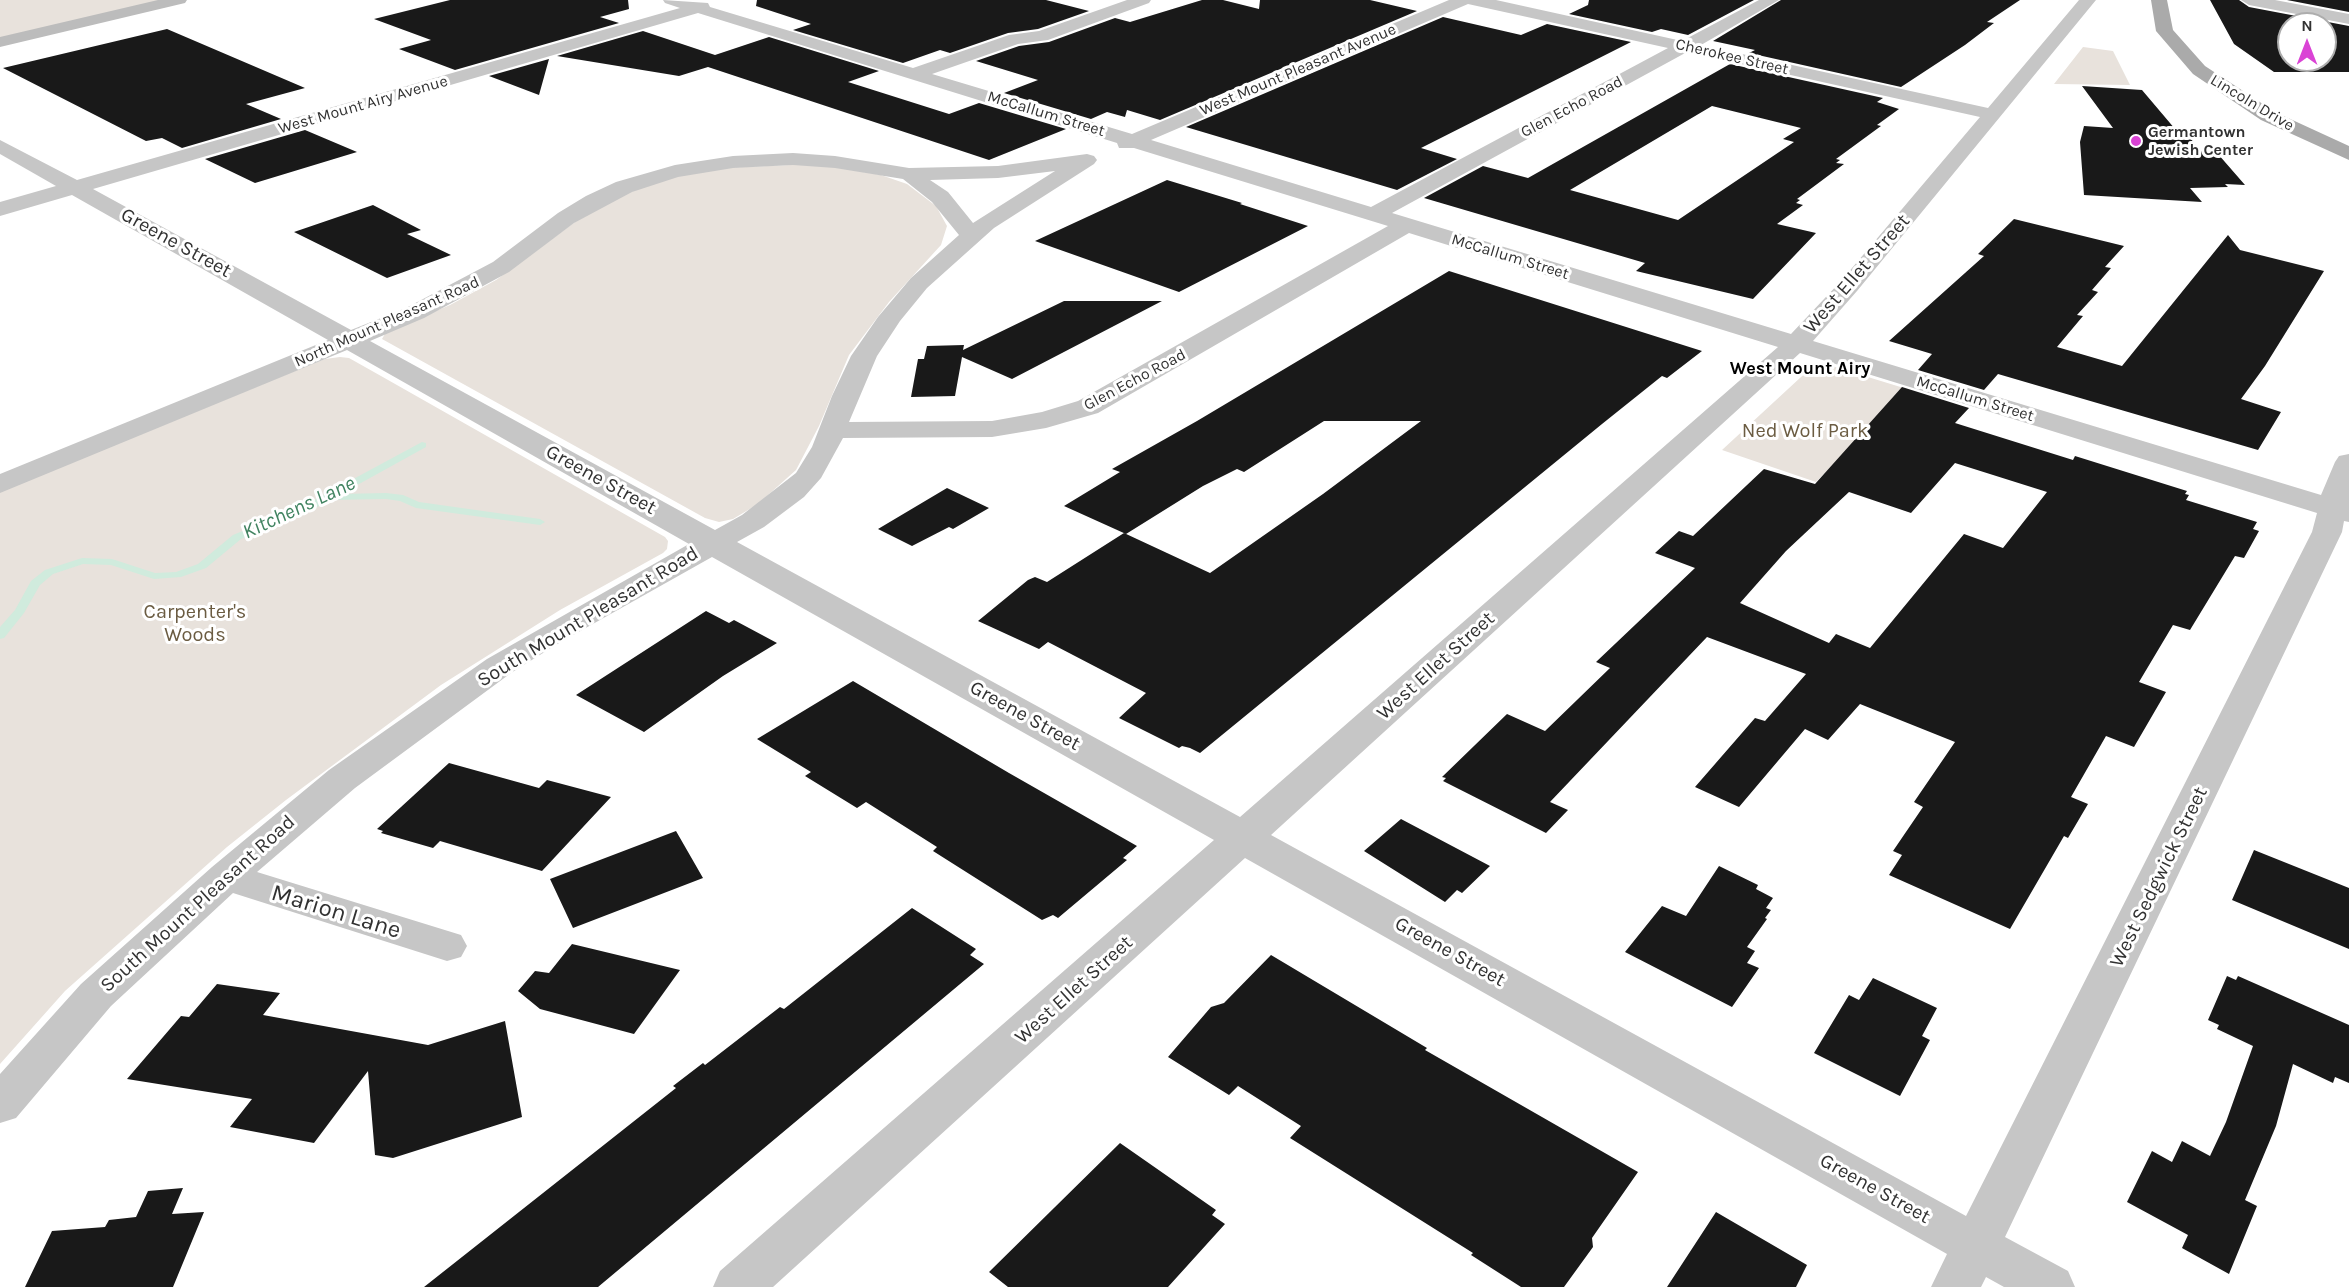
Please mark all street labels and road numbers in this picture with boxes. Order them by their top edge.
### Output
street label: West Mount Pleasant Avenue [1197,20,1399,120]
street label: Cherokee Street [1674,35,1790,79]
street label: Lincoln Drive [2207,71,2297,135]
street label: West Mount Airy Avenue [276,72,450,138]
street label: Glen Echo Road [1518,72,1626,142]
street label: McCallum Street [985,87,1107,141]
street label: Greene Street [117,203,235,283]
street label: West Ellet Street [1799,209,1915,339]
street label: McCallum Street [1449,230,1571,284]
street label: North Mount Pleasant Road [292,272,482,372]
street label: Glen Echo Road [1081,345,1189,415]
street label: McCallum Street [1914,372,2036,426]
street label: Greene Street [542,440,660,520]
street label: South Mount Pleasant Road [473,541,703,693]
street label: West Ellet Street [1372,607,1500,725]
street label: Greene Street [966,676,1084,756]
street label: West Sedgwick Street [2105,783,2213,971]
street label: South Mount Pleasant Road [96,810,300,998]
street label: Marion Lane [268,879,404,945]
street label: Greene Street [1391,912,1509,992]
street label: West Ellet Street [1010,931,1138,1049]
street label: Greene Street [1816,1149,1934,1229]

